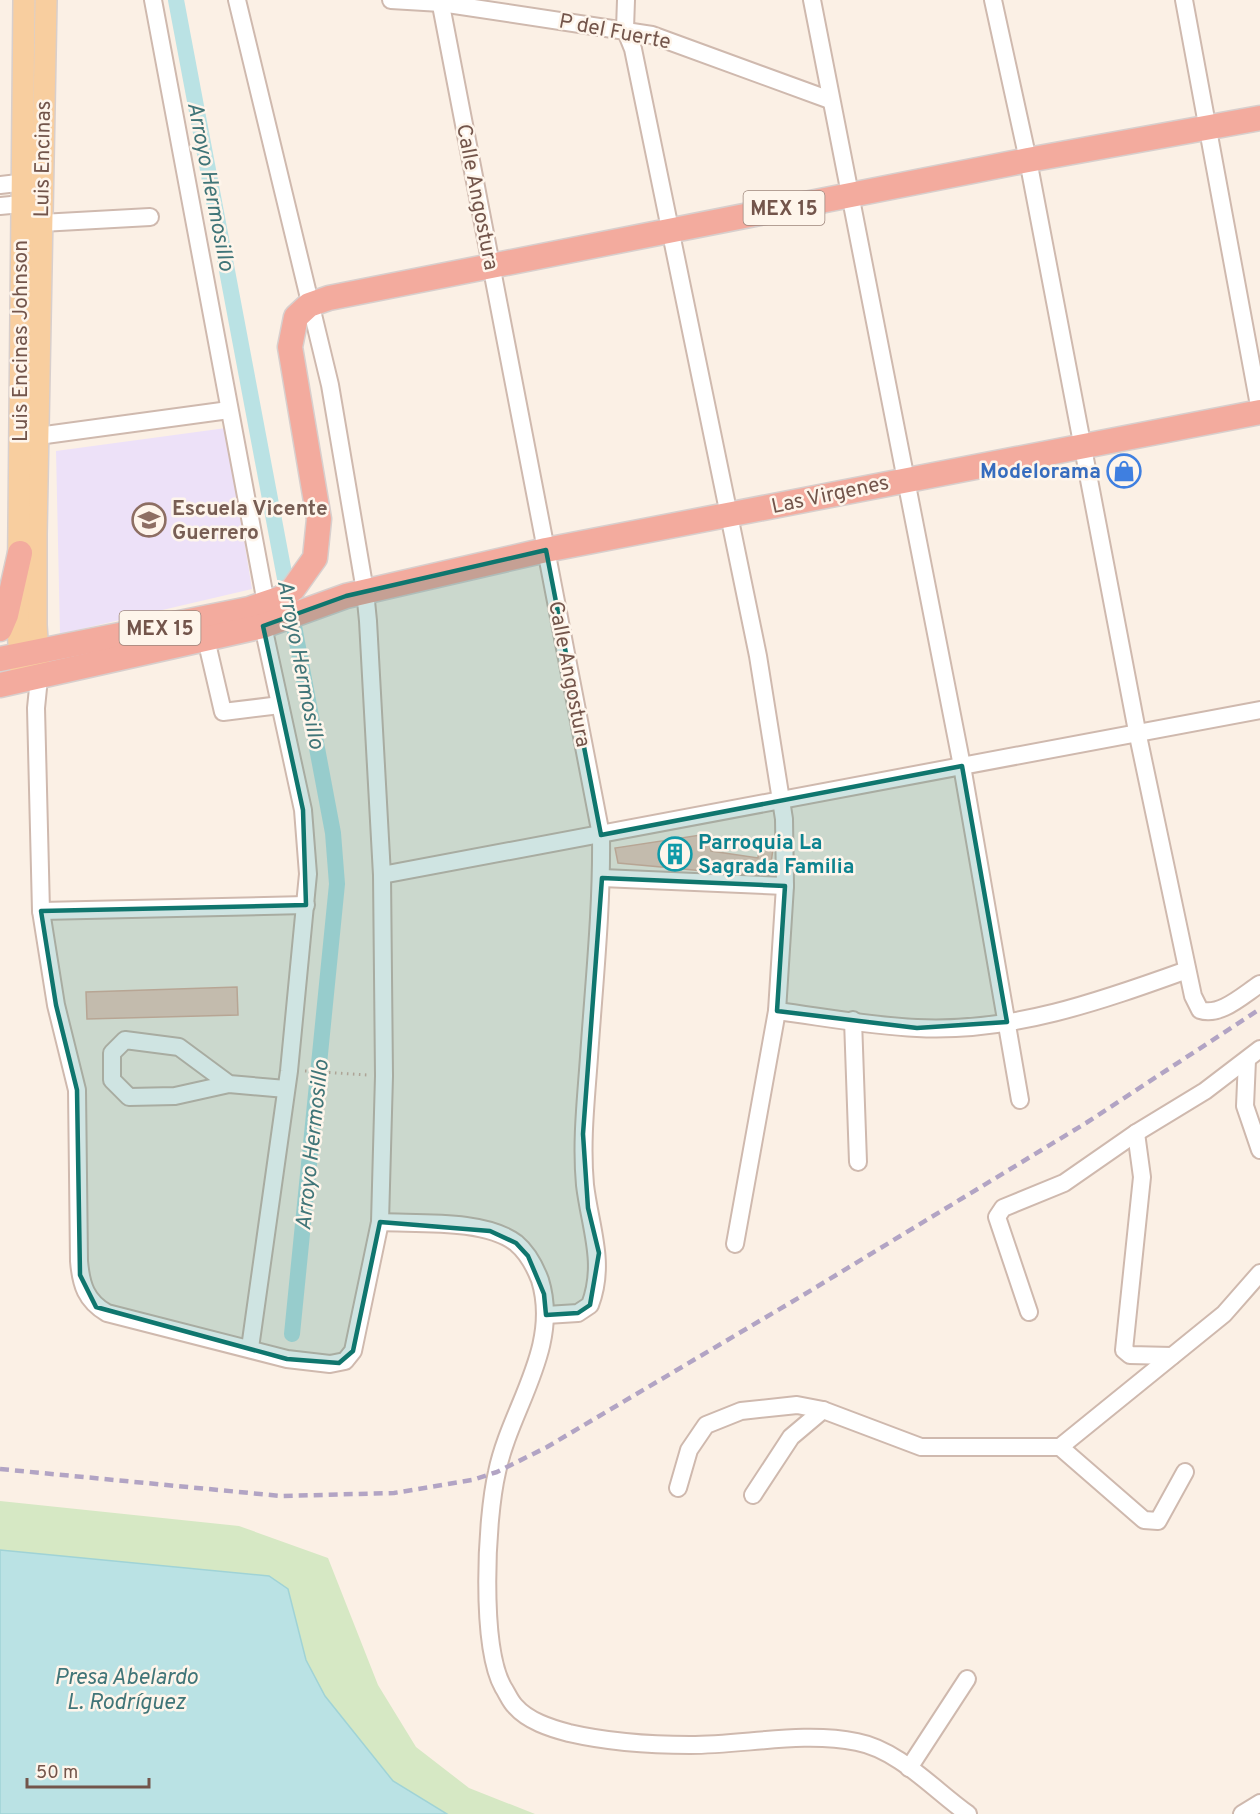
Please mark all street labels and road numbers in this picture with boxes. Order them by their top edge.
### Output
street label: P del Fuerte [556,8,673,57]
street label: Luis Encinas [29,100,58,218]
street label: Calle Angostura [449,122,504,273]
road number: MEX 15 [744,191,824,225]
street label: Luis Encinas Johnson [8,240,35,442]
street label: Las Virgenes [769,470,892,521]
street label: Calle Angostura [541,599,596,750]
road number: MEX 15 [120,611,201,645]

